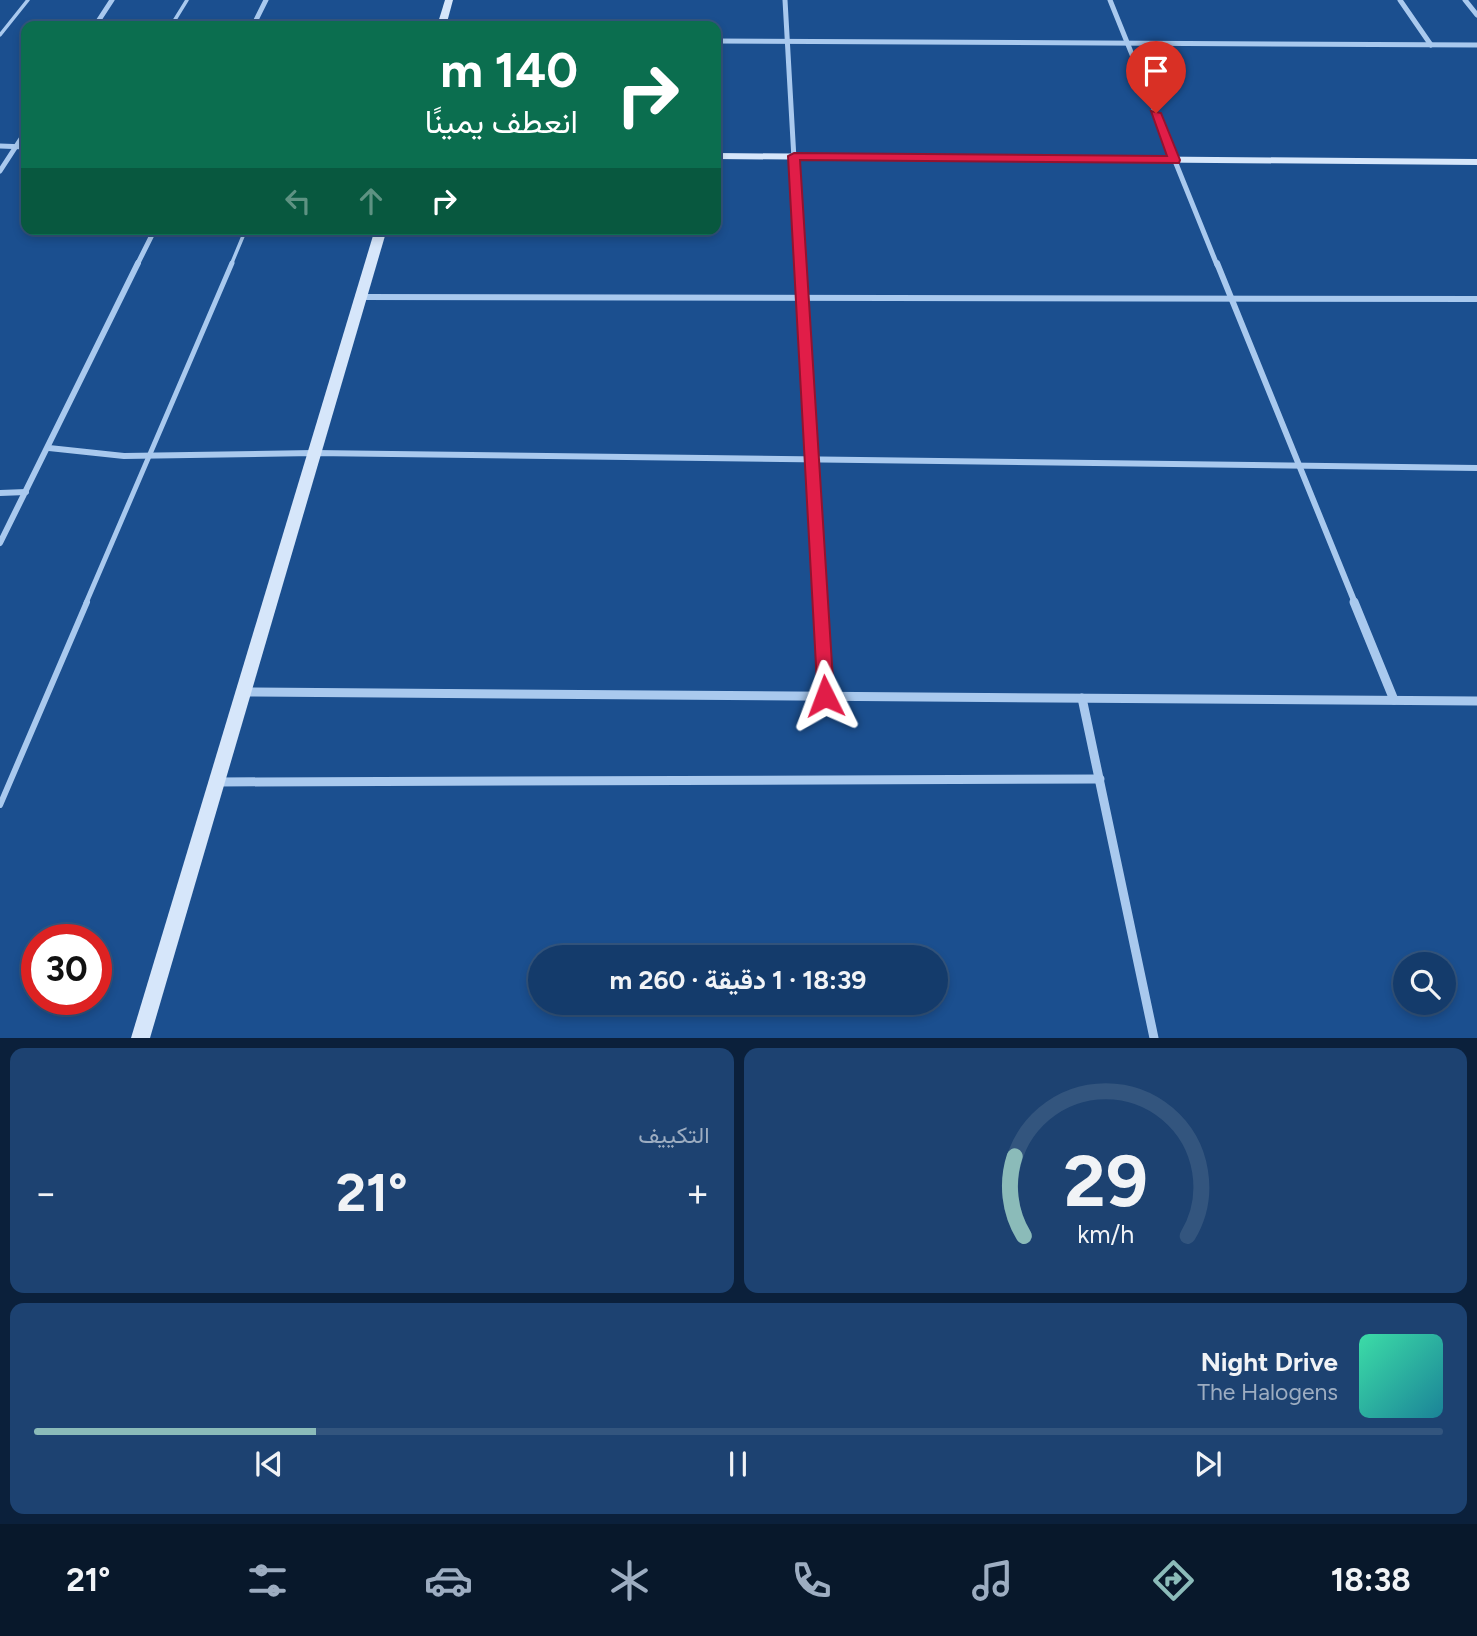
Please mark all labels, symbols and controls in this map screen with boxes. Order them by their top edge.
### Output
text: 140 m [440,40,578,99]
pin [1126,41,1186,113]
icon: right [602,49,693,140]
icon: arrive [1137,52,1175,90]
text: انعطف يمينًا [425,103,578,141]
icon: left [279,182,317,220]
icon: ahead [352,182,390,220]
icon: right [425,182,463,220]
position arrow [788,659,862,733]
speed limit sign: 30 [21,924,112,1015]
map controls [1393,952,1456,1015]
button: search [1393,952,1456,1015]
text: 18:39 · 1 دقيقة · 260 m [610,964,866,996]
text: التكييف [638,1121,710,1149]
text: 29 [1063,1138,1147,1225]
text: 21° [336,1162,408,1224]
text: − [34,1170,58,1216]
text: + [686,1170,710,1216]
text: km/h [1077,1219,1134,1249]
text: Night Drive [1201,1346,1338,1378]
text: The Halogens [1197,1378,1338,1406]
icon: previous [250,1445,288,1483]
icon: pause [719,1445,757,1483]
icon: next [1189,1445,1227,1483]
icon: filters [243,1556,292,1605]
icon: car [424,1556,473,1605]
icon: climate [605,1556,654,1605]
icon: phone [787,1556,836,1605]
icon: music [968,1556,1017,1605]
icon: directions [1149,1556,1198,1605]
text: 21° [66,1561,110,1599]
text: 18:38 [1331,1561,1411,1599]

